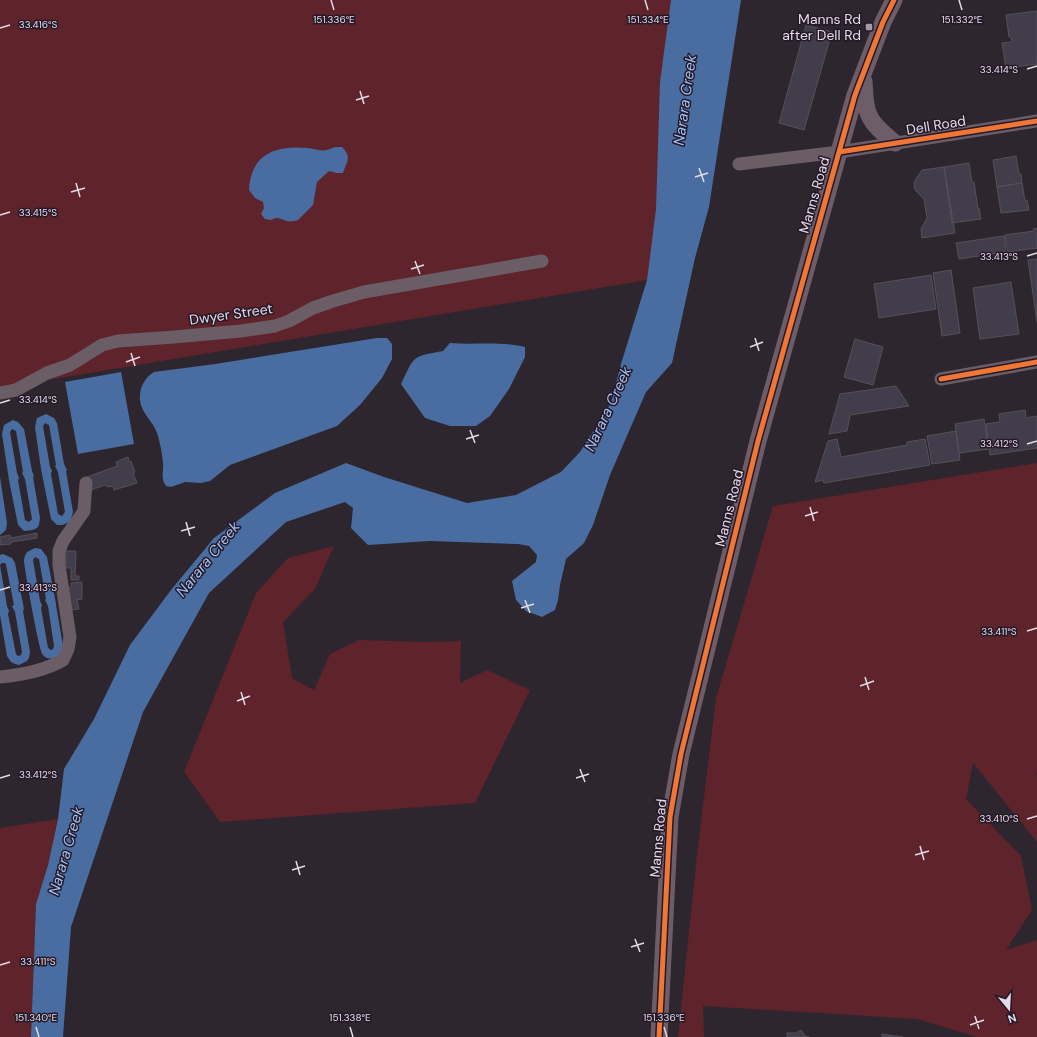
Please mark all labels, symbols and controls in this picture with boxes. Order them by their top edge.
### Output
place label: Manns Rd after Dell Rd [782,10,861,44]
text: 151.336°E [313,13,355,26]
text: 151.334°E [627,13,669,26]
text: 151.332°E [942,13,983,26]
text: 33.416°S [19,18,57,31]
marker: Manns Rd after Dell Rd [864,22,874,32]
water label: Narara Creek [669,53,701,147]
text: 33.414°S [980,63,1018,76]
street label: Dell Road [905,111,967,139]
street label: Manns Road [794,155,834,235]
text: 33.415°S [19,206,57,219]
text: 33.413°S [980,250,1018,263]
street label: Dwyer Street [188,299,274,329]
water label: Narara Creek [580,363,637,455]
text: 33.414°S [19,393,57,406]
text: 33.412°S [980,437,1018,450]
street label: Manns Road [711,468,747,548]
water label: Narara Creek [171,517,245,601]
text: 33.413°S [19,581,57,594]
text: 33.411°S [981,625,1017,638]
text: 33.412°S [19,768,57,781]
street label: Manns Road [646,798,670,878]
water label: Narara Creek [44,804,88,898]
text: 33.410°S [979,812,1019,825]
text: 33.411°S [20,955,56,968]
north arrow [989,989,1029,1029]
text: 151.340°E [15,1011,57,1024]
text: 151.338°E [329,1011,371,1024]
text: 151.336°E [643,1011,685,1024]
text: N [1006,1011,1018,1026]

